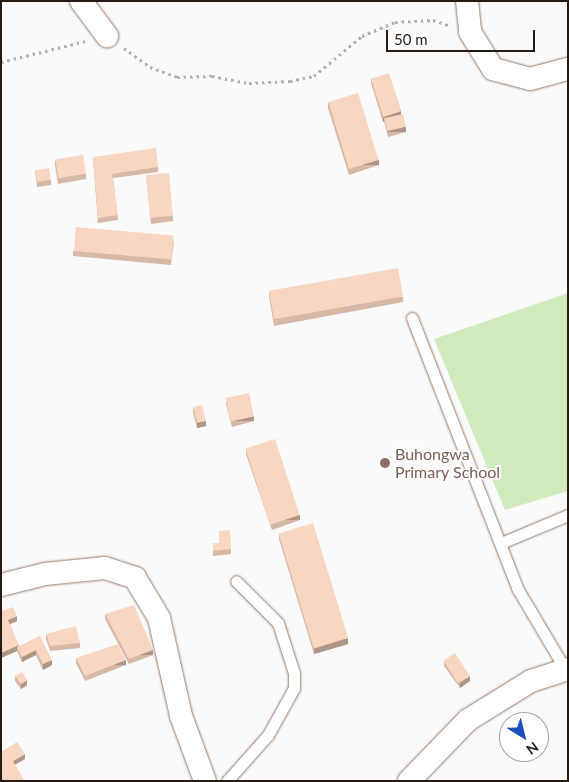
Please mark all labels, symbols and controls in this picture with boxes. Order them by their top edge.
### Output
scale bar [389,20,538,52]
text: 50 m [394,30,428,48]
place label: Buhongwa Primary School [395,444,501,482]
marker: Buhongwa Primary School [379,457,391,469]
north arrow [499,712,549,762]
text: N [523,739,542,759]

